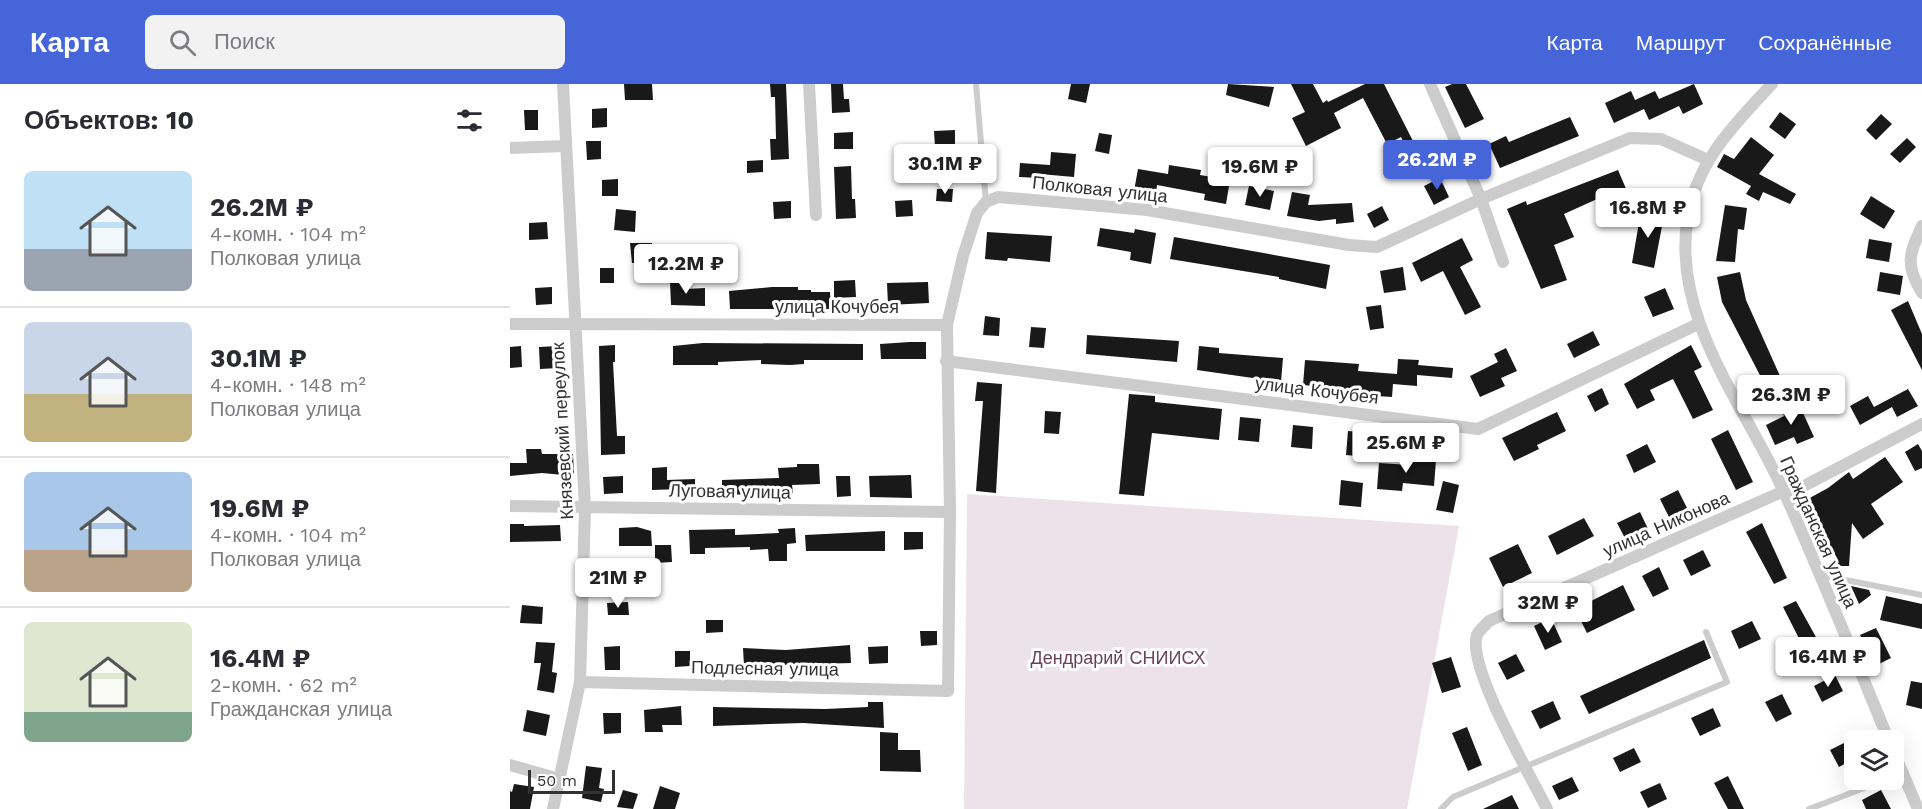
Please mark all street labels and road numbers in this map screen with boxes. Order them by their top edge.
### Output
street label: Полковая улица [1031,171,1170,207]
street label: улица Кочубея [775,296,899,317]
street label: Князевский переулок [547,342,577,520]
street label: улица Кочубея [1254,372,1380,408]
street label: Гражданская улица [1776,453,1862,612]
street label: Луговая улица [669,479,792,503]
street label: улица Никонова [1600,486,1733,561]
street label: Подлесная улица [691,656,840,680]

